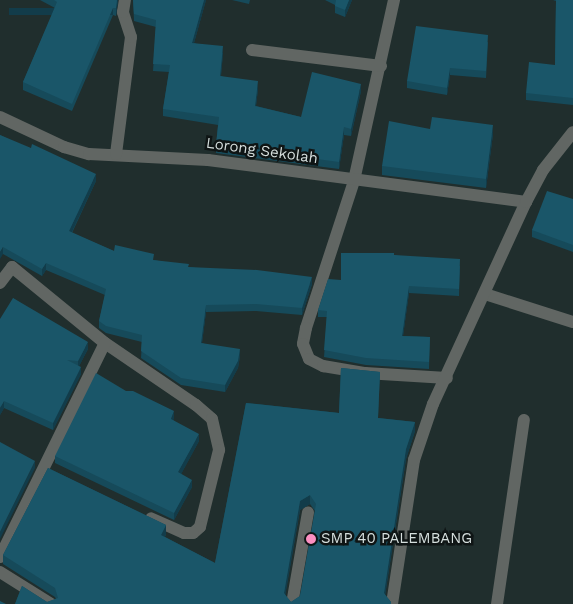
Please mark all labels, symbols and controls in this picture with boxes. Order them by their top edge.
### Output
street label: Lorong Sekolah [205,134,319,168]
place label: SMP 40 PALEMBANG [321,530,472,548]
marker: SMP 40 PALEMBANG [305,533,317,545]

